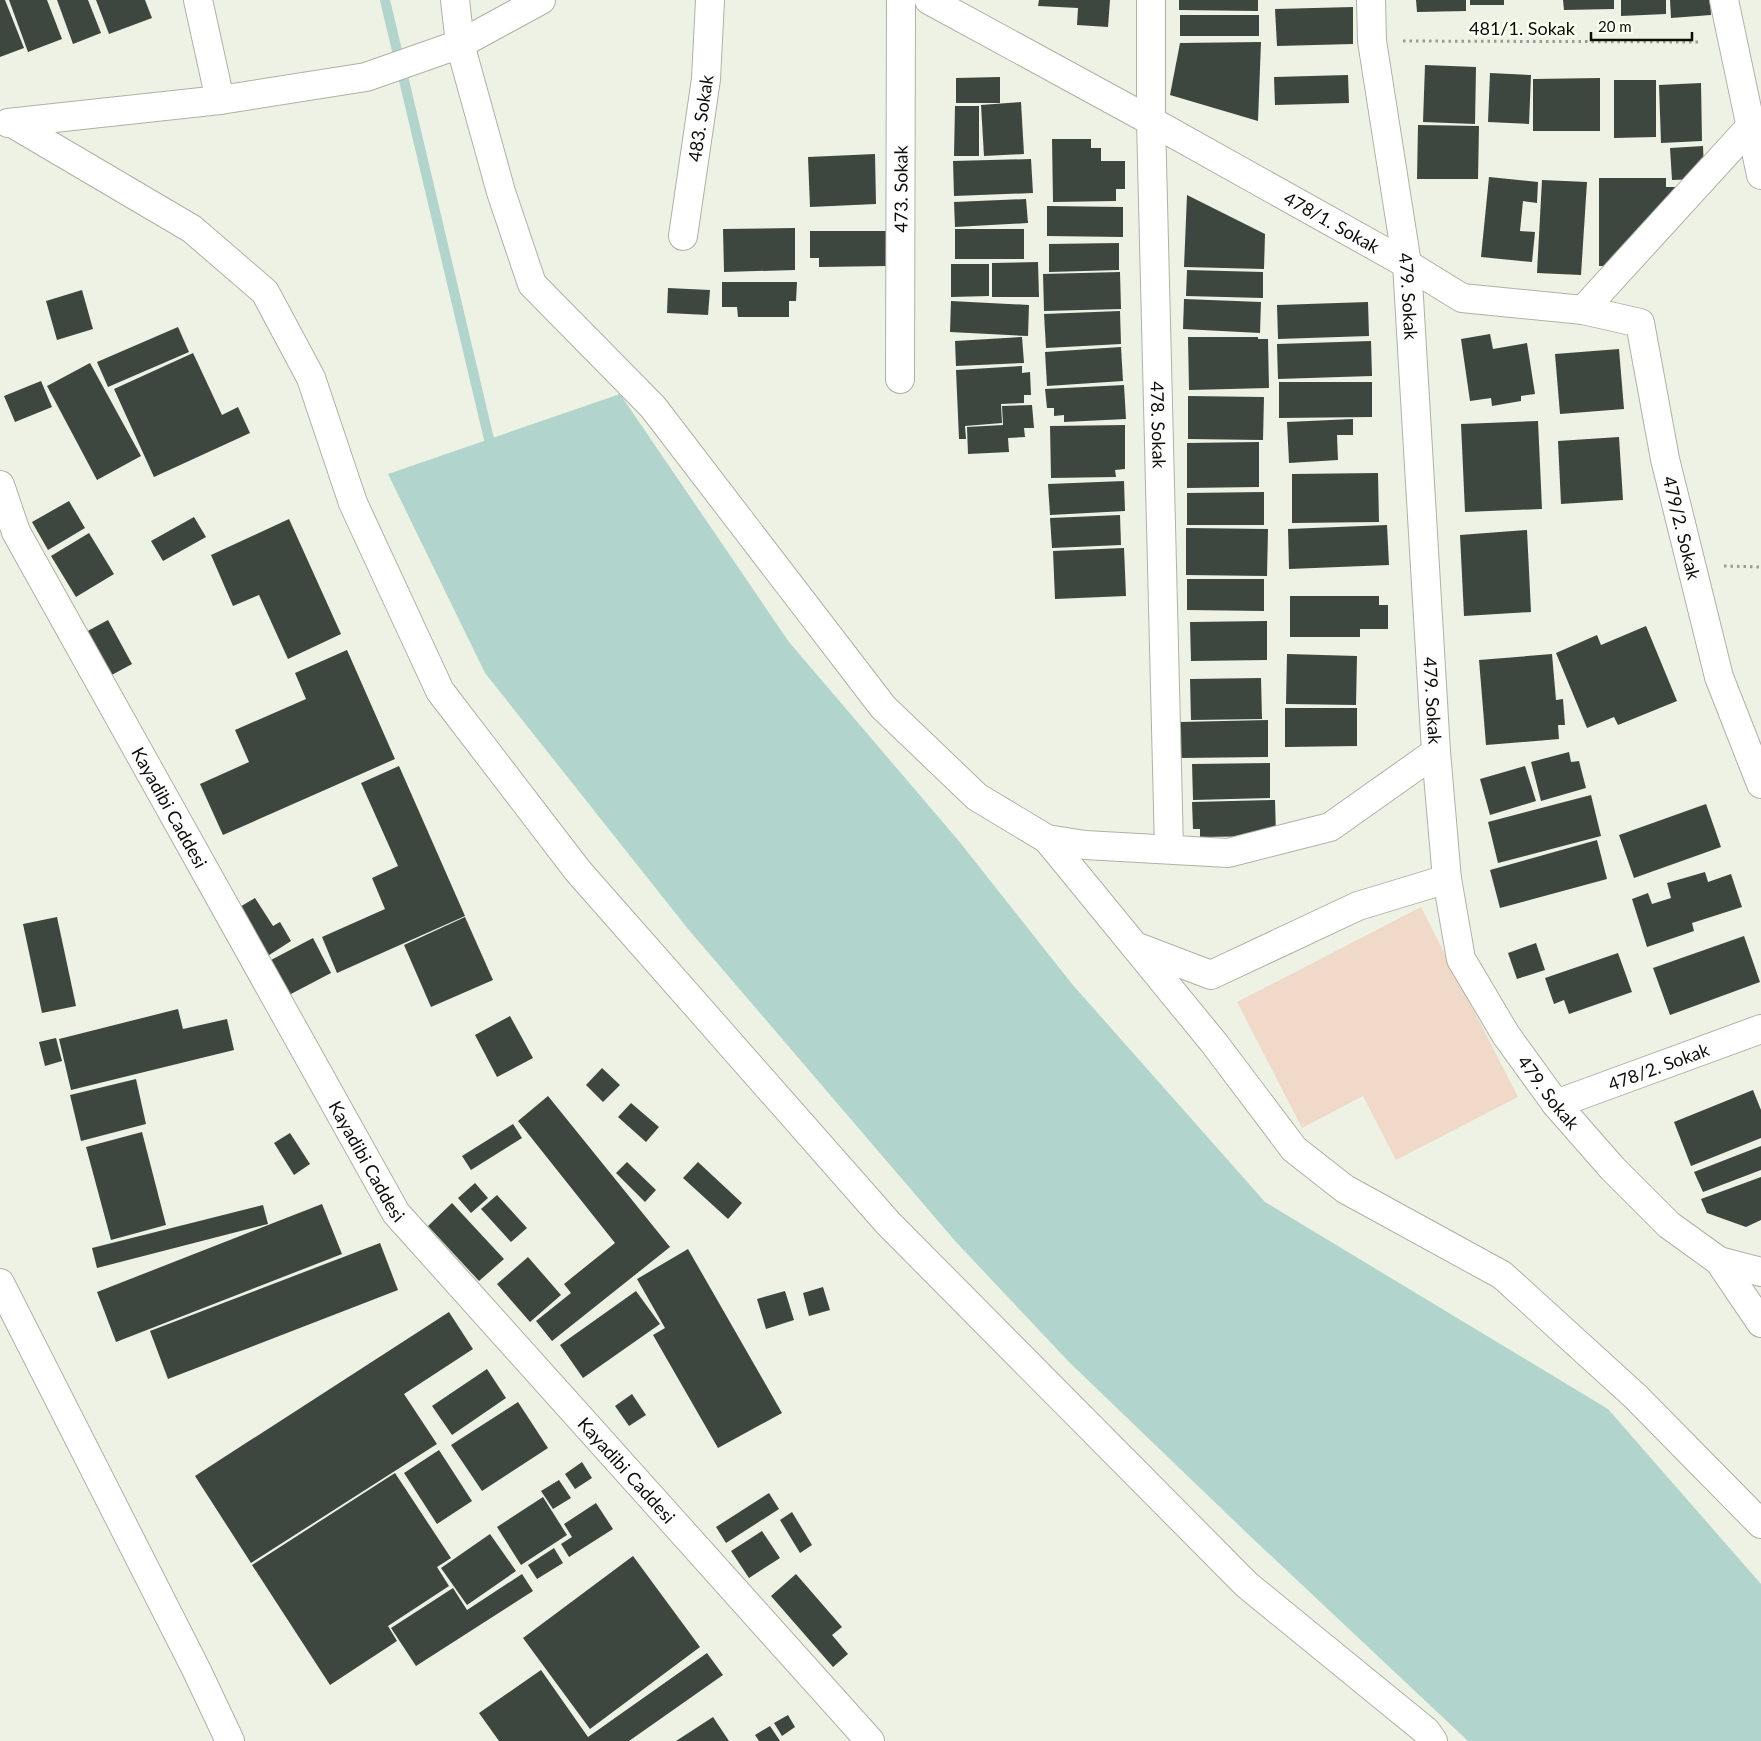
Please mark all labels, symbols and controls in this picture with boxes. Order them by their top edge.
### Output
scale bar [1591,10,1692,42]
street label: 481/1. Sokak [1469,17,1576,39]
text: 20 m [1598,17,1632,35]
street label: 483. Sokak [683,73,718,163]
street label: 473. Sokak [889,144,912,233]
street label: 478/1. Sokak [1280,187,1384,258]
street label: 479. Sokak [1394,251,1423,341]
street label: 478. Sokak [1146,381,1171,470]
street label: 479/2. Sokak [1659,474,1706,583]
street label: 479. Sokak [1419,656,1447,746]
street label: Kayadibi Caddesi [127,743,212,872]
street label: 478/2. Sokak [1605,1038,1713,1095]
street label: 479. Sokak [1513,1051,1585,1134]
street label: Kayadibi Caddesi [325,1097,410,1226]
street label: Kayadibi Caddesi [574,1413,680,1528]

